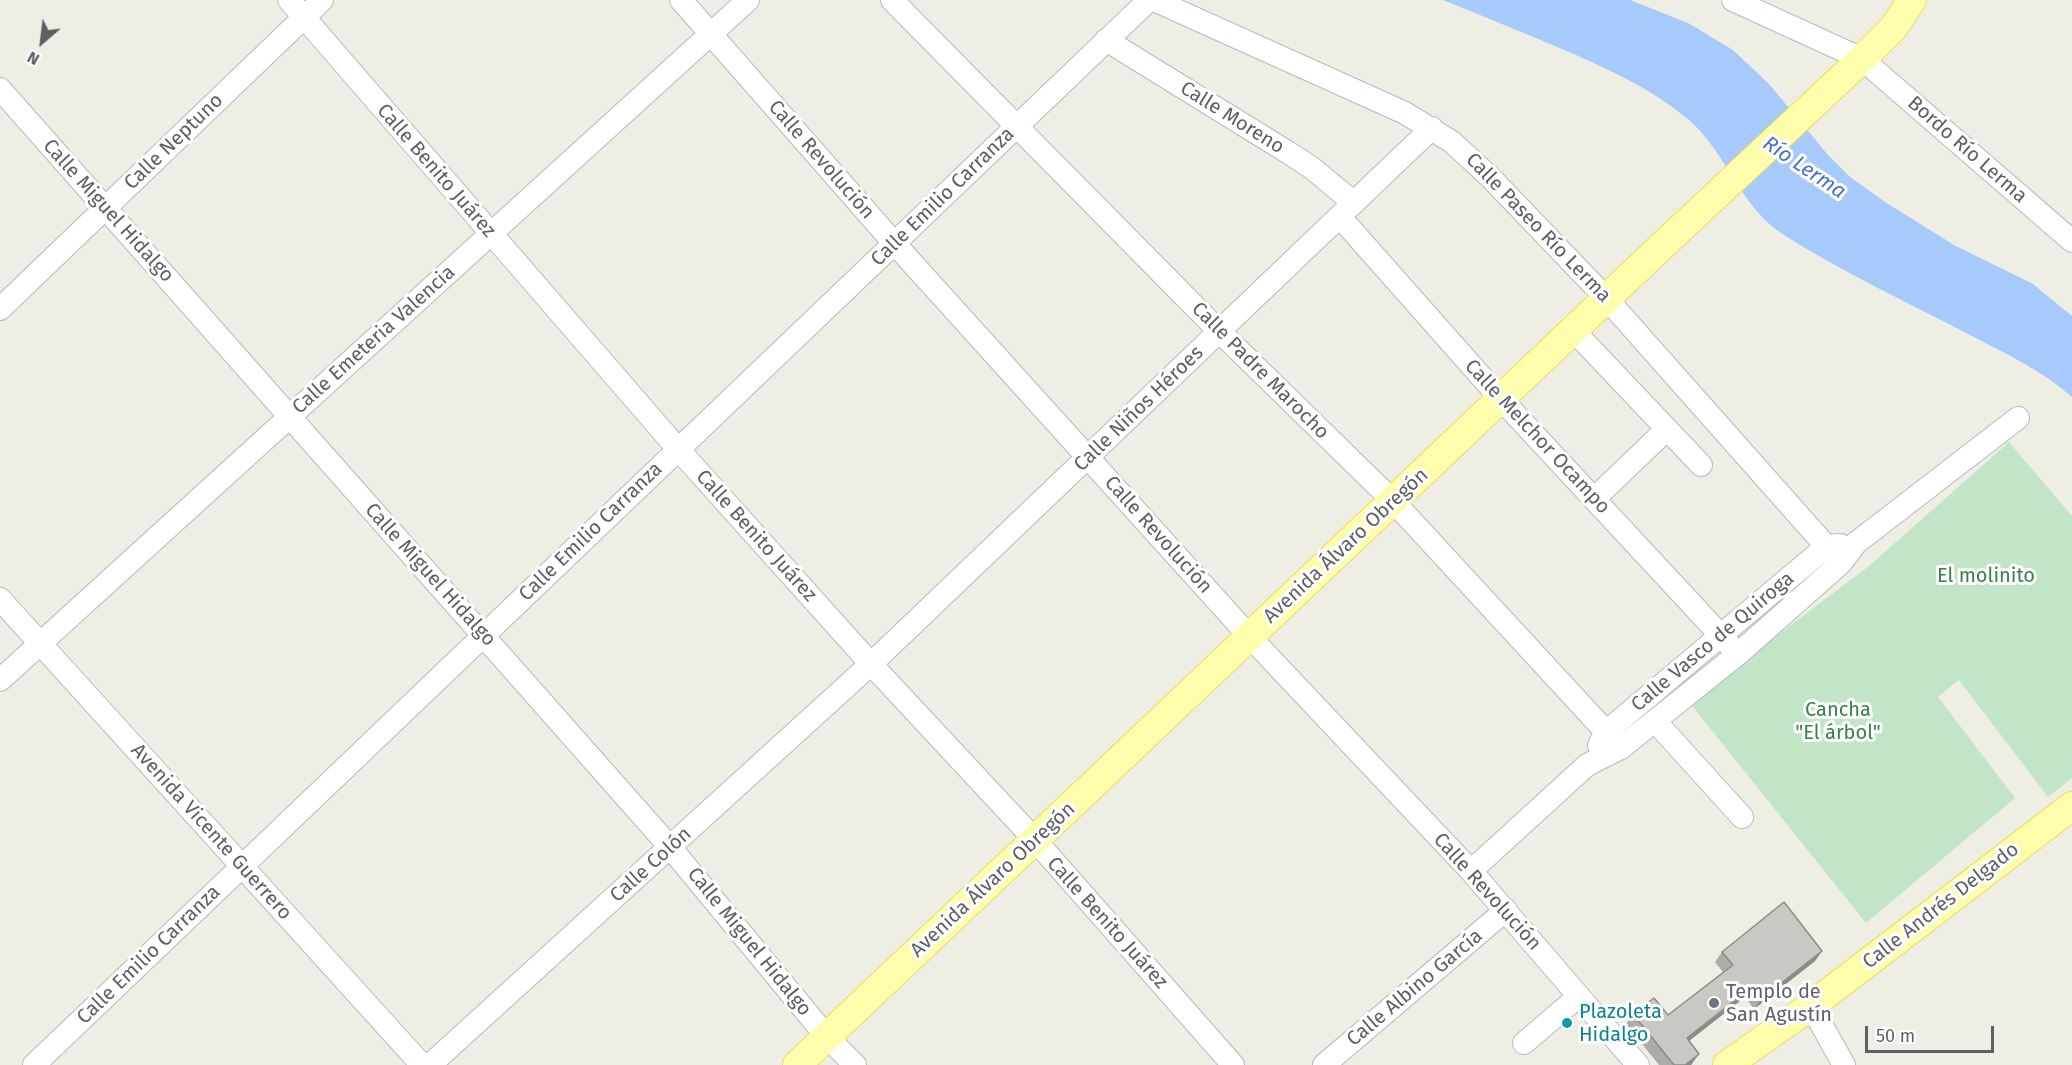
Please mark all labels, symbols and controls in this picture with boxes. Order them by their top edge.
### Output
north arrow [12,12,72,72]
text: N [24,47,42,69]
street label: Calle Moreno [1176,77,1288,159]
street label: Calle Neptuno [120,89,228,195]
street label: Bordo Río Lerma [1902,92,2032,208]
street label: Calle Revolución [763,96,879,224]
street label: Calle Benito Juárez [371,99,501,243]
street label: Calle Emilio Carranza [866,122,1020,272]
water label: Río Lerma [1758,131,1850,205]
street label: Calle Miguel Hidalgo [37,135,179,287]
street label: Calle Paseo Río Lerma [1460,148,1616,308]
street label: Calle Emeteria Valencia [288,261,460,419]
street label: Calle Padre Marocho [1186,297,1334,445]
street label: Calle Niños Héroes [1069,341,1209,477]
street label: Calle Melchor Ocampo [1459,355,1615,519]
street label: Calle Emilio Carranza [514,457,668,607]
street label: Avenida Álvaro Obregón [1259,463,1433,629]
street label: Calle Benito Juárez [691,465,821,607]
street label: Calle Revolución [1099,471,1217,599]
street label: Calle Miguel Hidalgo [359,499,501,651]
park label: El molinito [1937,564,2035,588]
street label: Calle Vasco de Quiroga [1627,567,1799,717]
park label: Cancha "El árbol" [1795,698,1881,745]
street label: Avenida Vicente Guerrero [125,739,297,925]
street label: Avenida Álvaro Obregón [906,797,1080,963]
street label: Calle Colón [605,822,697,908]
street label: Calle Revolución [1428,828,1546,956]
street label: Calle Andrés Delgado [1858,838,2024,974]
street label: Calle Benito Juárez [1042,852,1172,994]
street label: Calle Miguel Hidalgo [682,863,816,1021]
street label: Calle Emilio Carranza [72,880,226,1030]
street label: Calle Albino García [1342,924,1488,1052]
place label: Templo de San Agustín [1726,980,1832,1027]
marker: Templo de San Agustín [1707,996,1721,1010]
place label: Plazoleta Hidalgo [1579,1000,1662,1047]
scale bar [1868,1014,1997,1052]
marker: Plazoleta Hidalgo [1560,1016,1574,1030]
text: 50 m [1876,1025,1915,1047]

